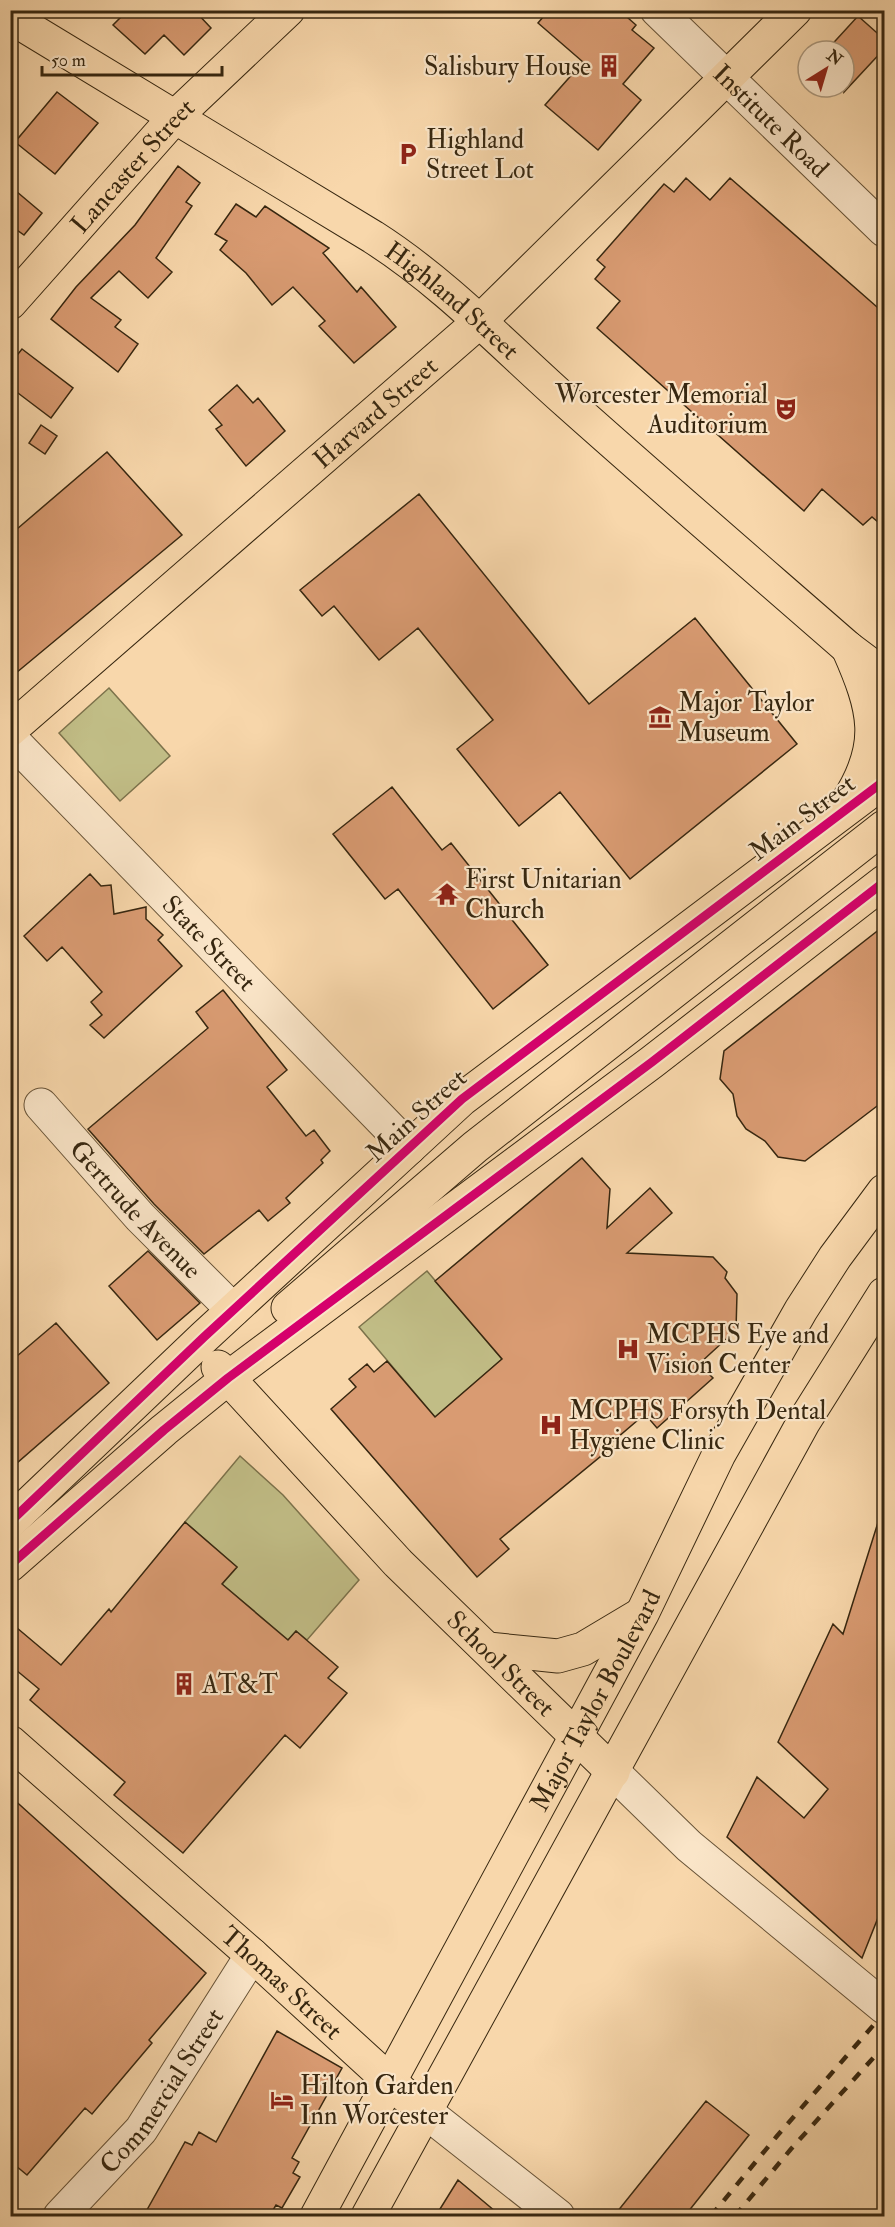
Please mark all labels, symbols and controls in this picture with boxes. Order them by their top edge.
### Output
scale bar [42,39,222,77]
north arrow [796,39,856,99]
text: N [822,45,847,71]
text: 50 m [51,49,86,72]
place label: Salisbury House [424,51,591,83]
building icon: Salisbury House [596,53,622,79]
street label: Institute Road [706,58,835,185]
street label: Lancaster Street [64,92,202,240]
place label: Highland Street Lot [426,124,534,186]
parking icon: Highland Street Lot [395,141,421,167]
street label: Highland Street [378,235,526,367]
street label: Harvard Street [307,350,445,476]
place label: Worcester Memorial Auditorium [554,379,768,441]
theatre icon: Worcester Memorial Auditorium [773,396,799,422]
place label: Major Taylor Museum [678,687,815,749]
museum icon: Major Taylor Museum [647,704,673,730]
street label: Main Street [743,768,862,868]
place label: First Unitarian Church [465,864,622,926]
temple icon: First Unitarian Church [434,881,460,907]
street label: State Street [155,889,262,998]
street label: Main Street [360,1062,474,1169]
street label: Gertrude Avenue [63,1134,208,1286]
place label: MCPHS Eye and Vision Center [646,1319,829,1381]
hospital icon: MCPHS Eye and Vision Center [615,1336,641,1362]
place label: MCPHS Forsyth Dental Hygiene Clinic [569,1395,827,1457]
hospital icon: MCPHS Forsyth Dental Hygiene Clinic [538,1412,564,1438]
street label: Major Taylor Boulevard [524,1585,668,1817]
street label: School Street [440,1604,561,1724]
place label: AT&T [201,1669,278,1701]
building icon: AT&T [171,1671,197,1697]
street label: Thomas Street [214,1920,349,2047]
street label: Commercial Street [93,2002,231,2181]
place label: Hilton Garden Inn Worcester [300,2070,454,2132]
hotel icon: Hilton Garden Inn Worcester [269,2087,295,2113]

